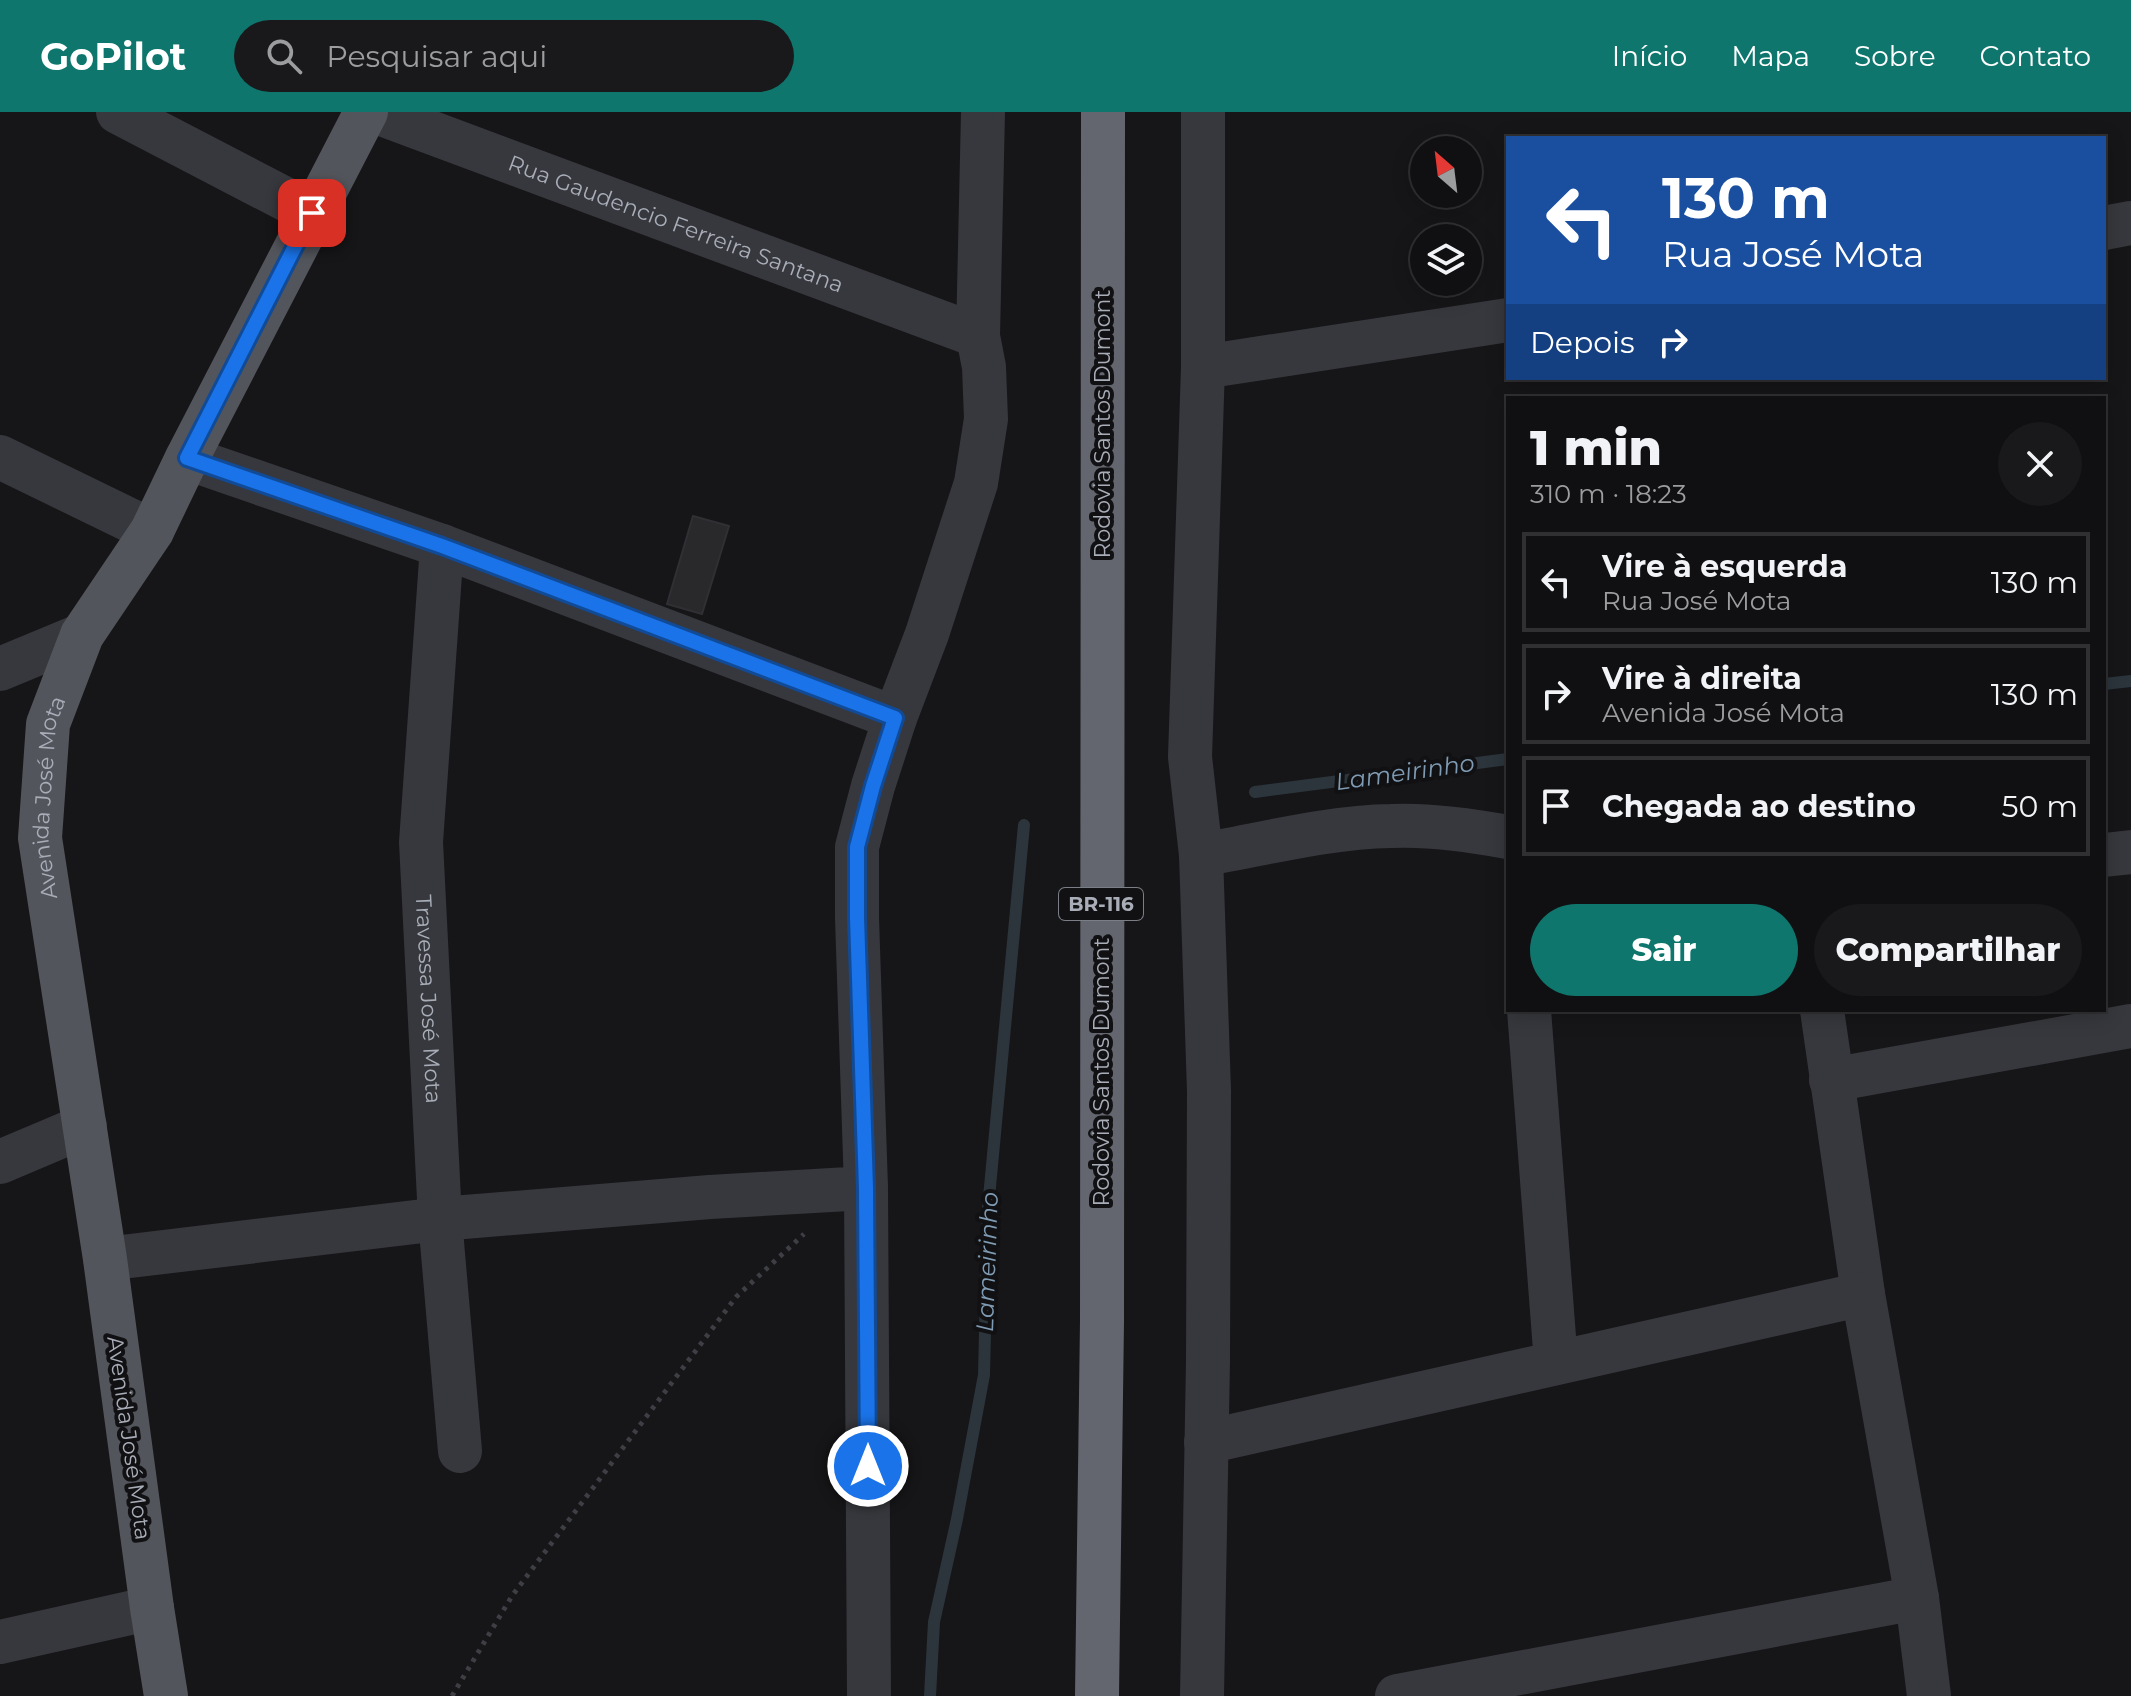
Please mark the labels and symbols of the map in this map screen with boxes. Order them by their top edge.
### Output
north arrow [1410,136,1482,208]
street label: Rua Gaudencio Ferreira Santana [505,149,847,298]
pin [278,179,346,247]
street label: Rodovia Santos Dumont [1089,290,1116,558]
street label: Avenida José Mota [26,692,71,901]
water label: Lameirinho [1334,748,1476,796]
road number: BR-116 [1059,888,1143,920]
street label: Travessa José Mota [410,894,448,1104]
street label: Rodovia Santos Dumont [1088,938,1115,1206]
water label: Lameirinho [970,1192,1004,1332]
street label: Avenida José Mota [101,1334,157,1542]
position arrow [826,1424,910,1508]

